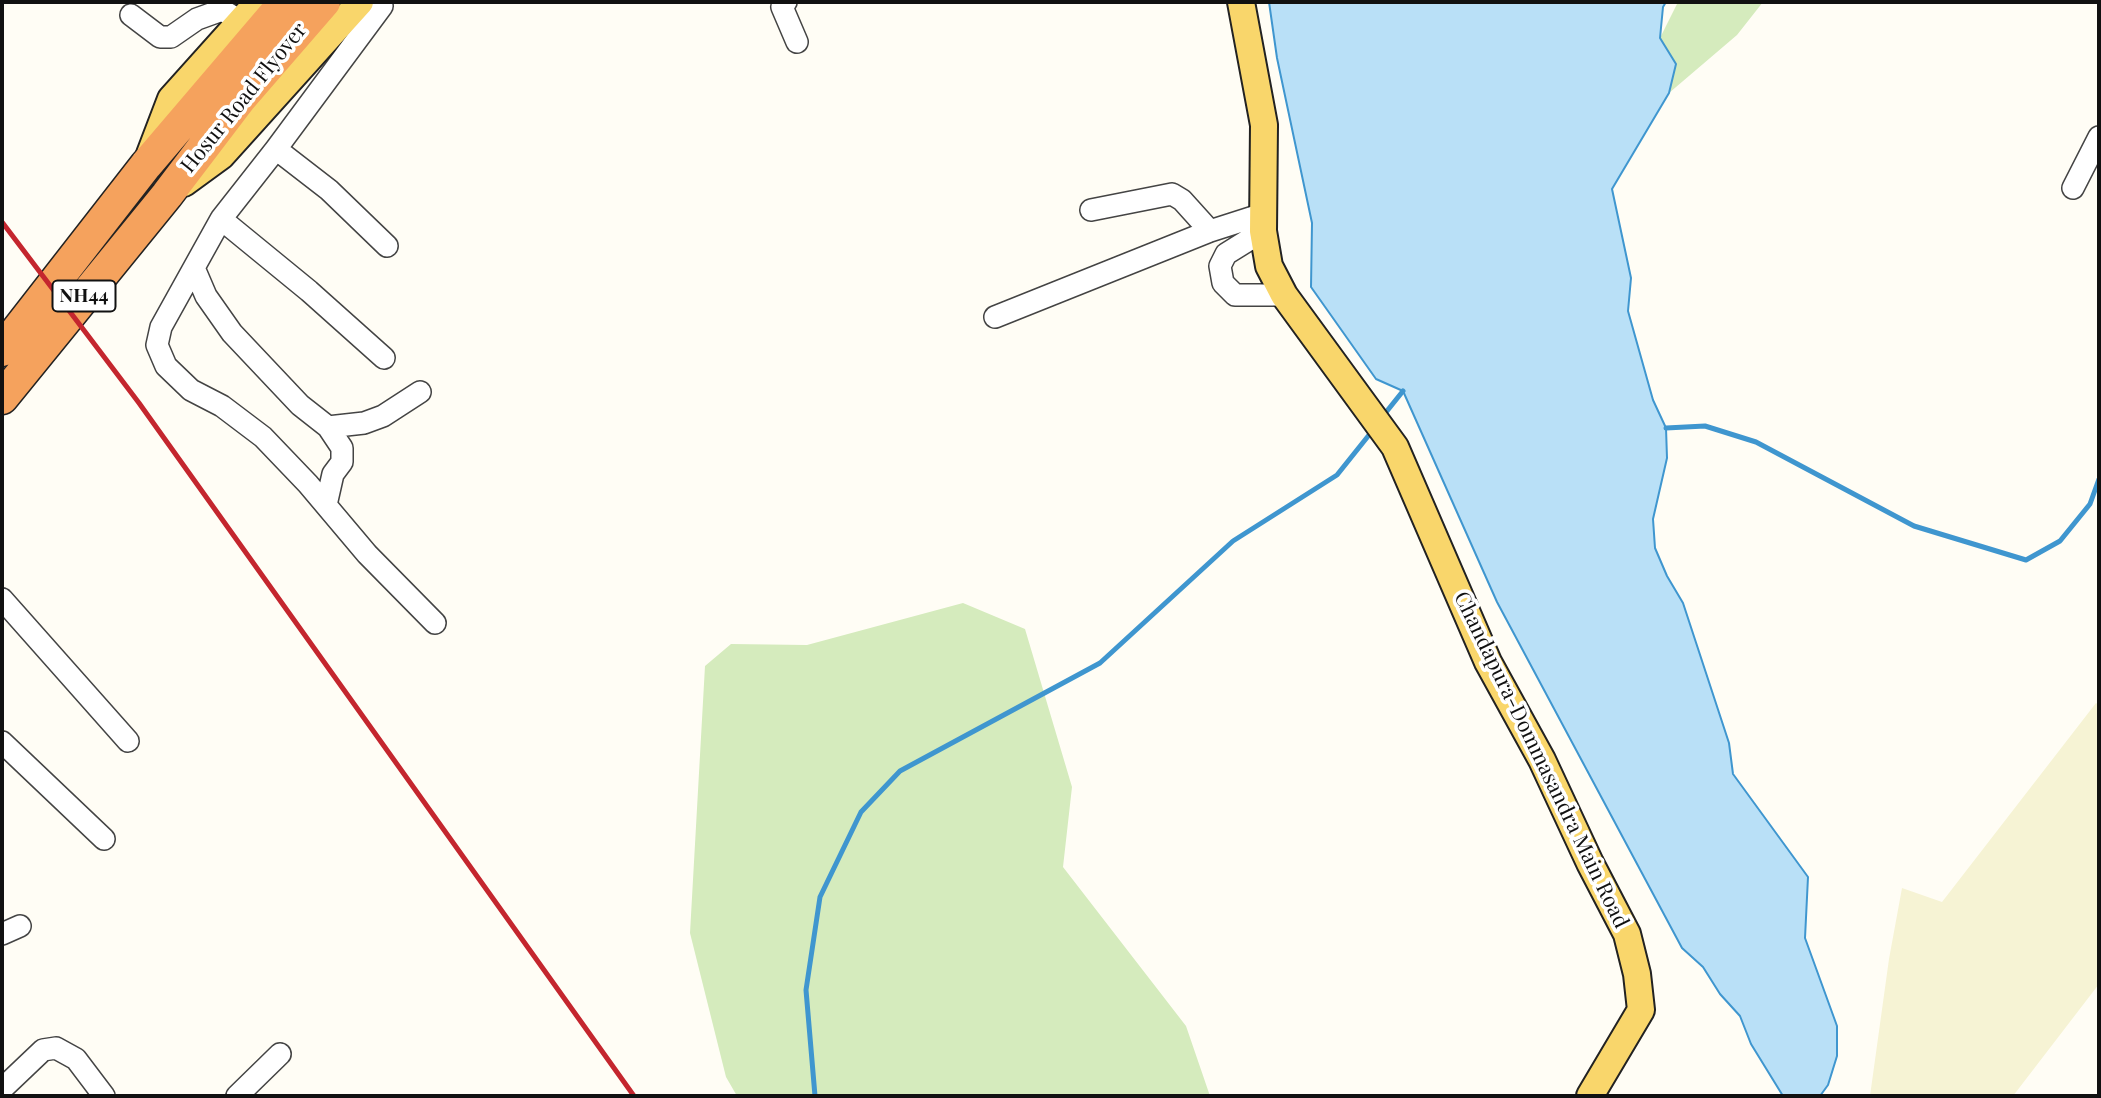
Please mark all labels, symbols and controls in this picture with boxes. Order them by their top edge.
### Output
street label: Hosur Road Flyover [176,18,312,178]
road number: NH44 [52,280,116,312]
street label: Chandapura-Dommasandra Main Road [1448,588,1634,932]

